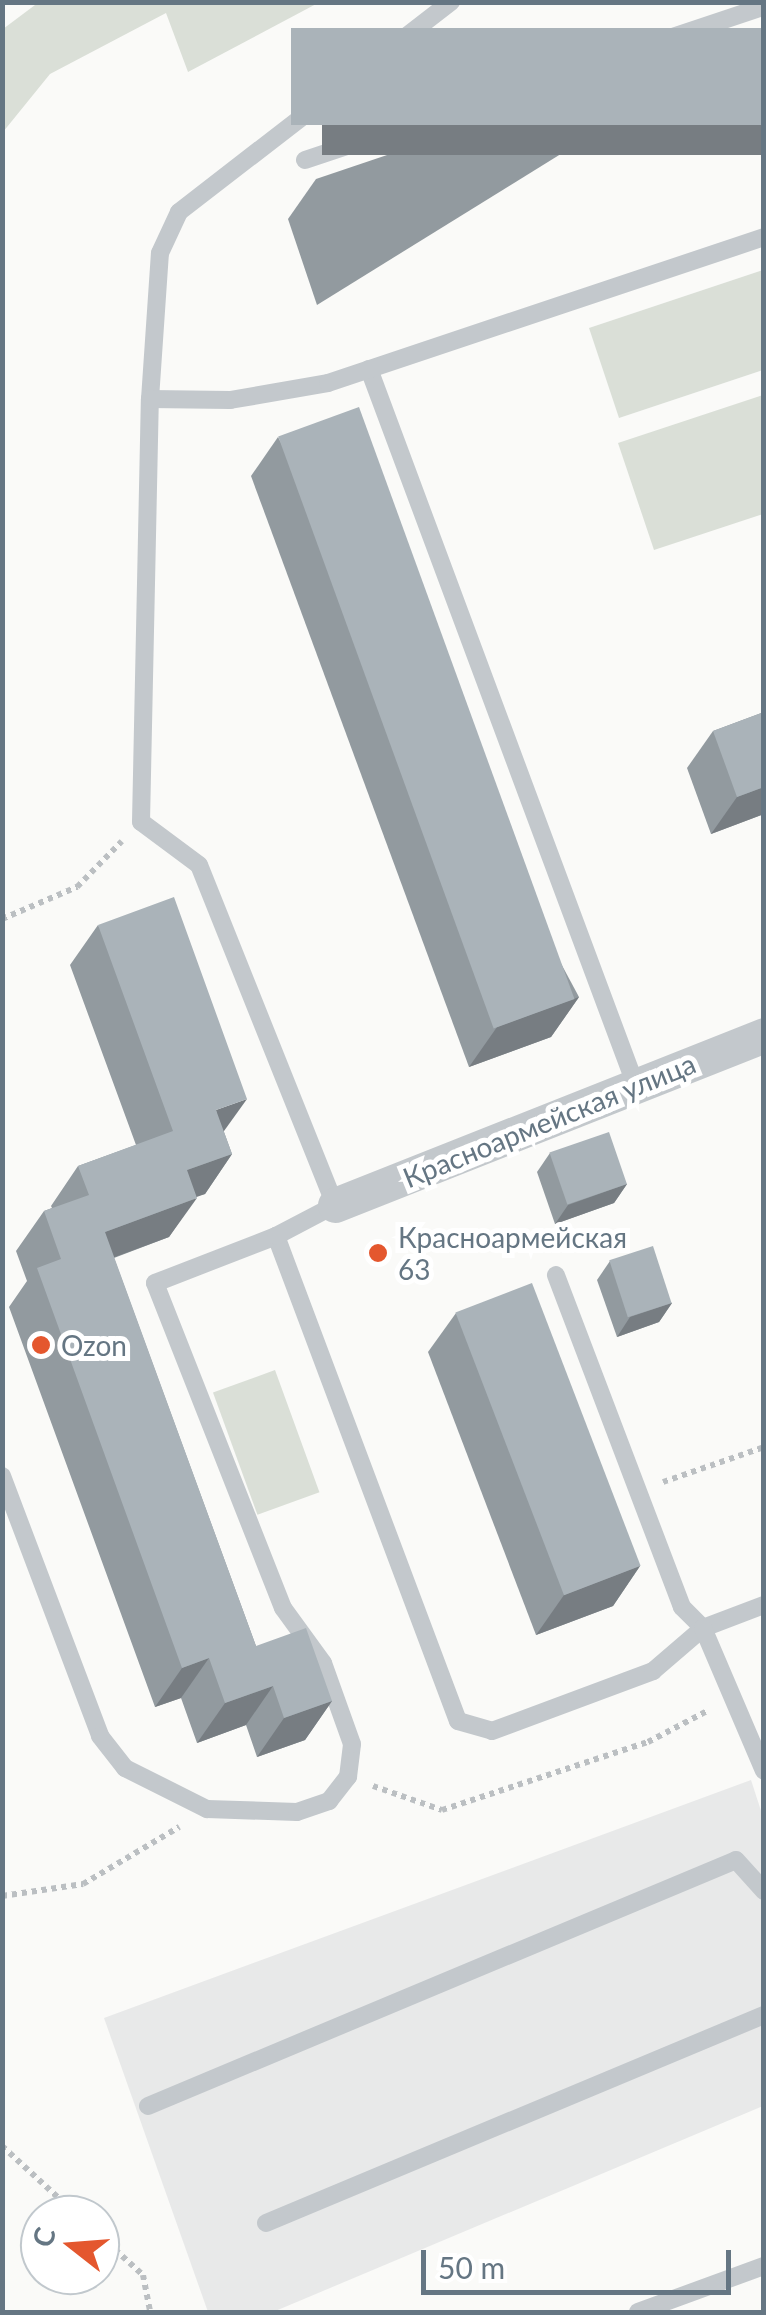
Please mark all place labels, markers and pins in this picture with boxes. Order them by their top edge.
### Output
place label: Красноармейская 63 [398,1220,627,1286]
marker: Красноармейская 63 [367,1242,389,1264]
place label: Ozon [61,1328,127,1362]
marker: Ozon [30,1334,52,1356]

